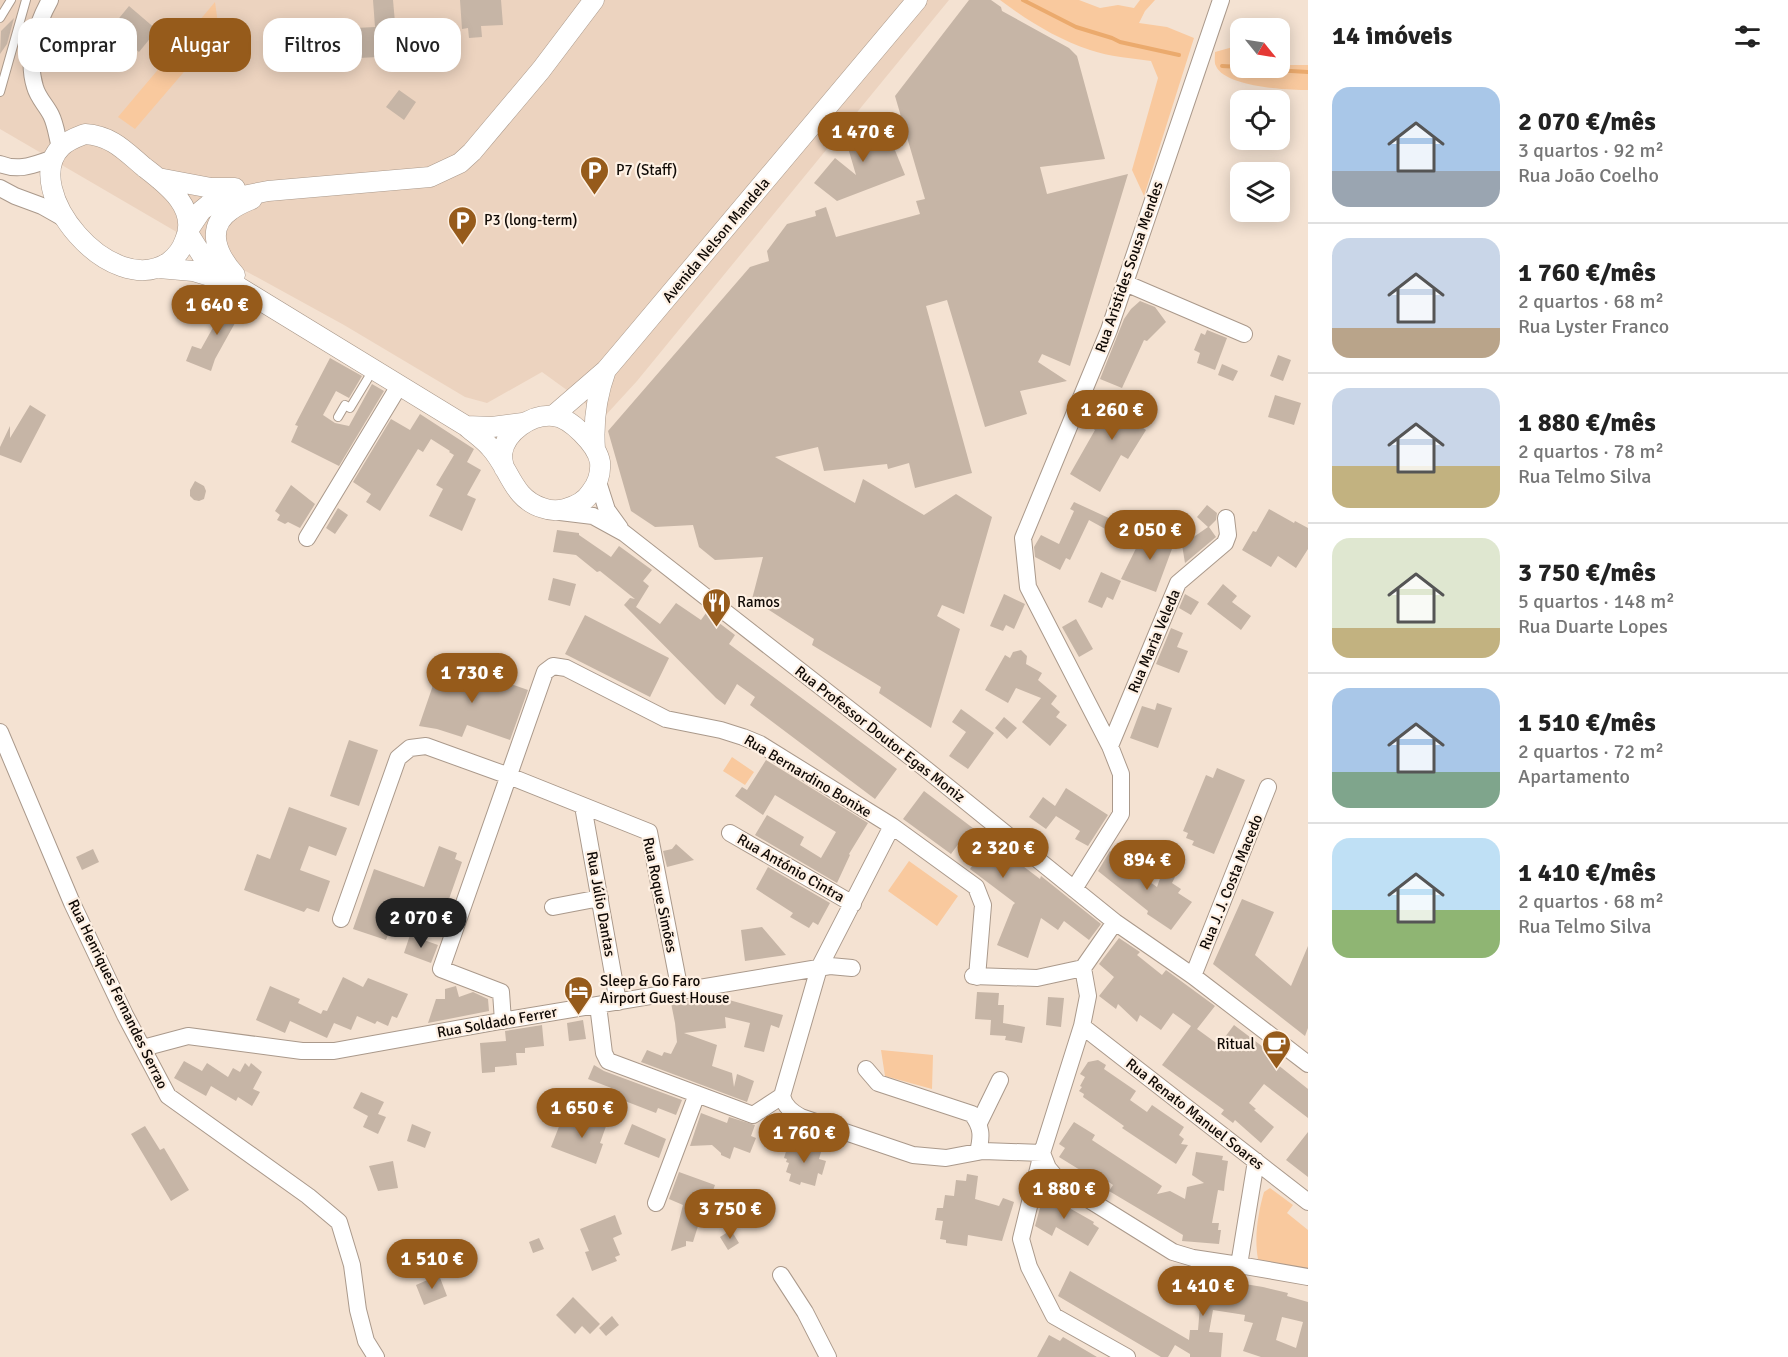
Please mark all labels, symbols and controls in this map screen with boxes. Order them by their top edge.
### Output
chip: Comprar [18,18,137,72]
chip: Alugar [149,18,251,72]
chip: Filtros [263,18,362,72]
chip: Novo [374,18,461,72]
north arrow [1230,18,1290,78]
map controls [1230,18,1290,222]
text: 14 imóveis [1332,20,1452,52]
icon: filters [1731,20,1764,53]
button: locate [1230,90,1290,150]
text: 2 070 €/mês [1518,106,1656,138]
icon: home [1380,111,1452,183]
pin: 1 470 € [808,112,918,163]
text: 1 470 € [832,119,894,144]
text: 3 quartos · 92 m² [1518,138,1664,163]
parking icon: P7 (Staff) [579,154,611,196]
place label: P7 (Staff) [616,161,677,179]
button: layers [1230,162,1290,222]
text: Rua João Coelho [1518,163,1659,188]
street label: Avenida Nelson Mandela [658,174,774,306]
street label: Rua Aristides Sousa Mendes [1091,179,1167,355]
parking icon: P3 (long-term) [447,204,479,246]
place label: P3 (long-term) [484,211,577,229]
text: 1 760 €/mês [1518,257,1656,289]
icon: home [1380,262,1452,334]
pin: 1 640 € [162,285,272,336]
text: 2 quartos · 68 m² [1518,289,1664,314]
text: 1 640 € [186,292,248,317]
text: Rua Lyster Franco [1518,314,1669,339]
pin: 1 260 € [1057,390,1167,441]
text: 1 260 € [1081,397,1143,422]
text: 1 880 €/mês [1518,407,1656,439]
icon: home [1380,412,1452,484]
text: 2 quartos · 78 m² [1518,439,1664,464]
text: Rua Telmo Silva [1518,464,1651,489]
pin: 2 050 € [1095,510,1205,561]
text: 2 050 € [1119,517,1181,542]
text: 3 750 €/mês [1518,557,1656,589]
icon: home [1380,562,1452,634]
restaurant icon: Ramos [700,586,732,628]
street label: Rua Maria Veleda [1124,586,1184,696]
text: 5 quartos · 148 m² [1518,589,1675,614]
place label: Ramos [737,593,780,611]
text: Rua Duarte Lopes [1518,614,1668,639]
pin: 1 730 € [417,653,527,704]
text: 1 730 € [441,660,503,685]
street label: Rua Professor Doutor Egas Moniz [791,662,969,806]
text: 1 510 €/mês [1518,707,1656,739]
icon: home [1380,712,1452,784]
street label: Rua Bernardino Bonixe [741,731,875,821]
text: 2 quartos · 72 m² [1518,739,1664,764]
text: Apartamento [1518,764,1630,789]
street label: Rua J. J. Costa Macedo [1196,812,1266,952]
pin: 2 320 € [948,828,1058,879]
street label: Rua António Cintra [734,830,848,906]
text: 2 320 € [972,835,1034,860]
street label: Rua Roque Simões [639,836,681,955]
pin: 894 € [1105,840,1189,891]
text: 894 € [1123,847,1171,872]
street label: Rua Júlio Dantas [583,850,619,959]
text: 1 410 €/mês [1518,857,1656,889]
icon: home [1380,862,1452,934]
text: 2 quartos · 68 m² [1518,889,1664,914]
street label: Rua Henriques Fernandes Serrao [64,896,172,1092]
pin: 2 070 € [366,898,476,949]
text: 2 070 € [390,905,452,930]
text: Rua Telmo Silva [1518,914,1651,939]
place label: Sleep & Go Faro Airport Guest House [600,972,730,1007]
hotel icon: Sleep & Go Faro Airport Guest House [563,974,595,1016]
street label: Rua Soldado Ferrer [436,1003,559,1041]
cafe icon: Ritual [1260,1028,1292,1070]
place label: Ritual [1217,1035,1255,1053]
street label: Rua Renato Manuel Soares [1122,1054,1268,1174]
pin: 1 650 € [527,1088,637,1139]
text: 1 650 € [551,1095,613,1120]
pin: 1 760 € [749,1113,859,1164]
text: 1 760 € [773,1120,835,1145]
pin: 1 880 € [1009,1169,1119,1220]
text: 1 880 € [1033,1176,1095,1201]
pin: 3 750 € [675,1189,785,1240]
text: 3 750 € [699,1196,761,1221]
pin: 1 510 € [377,1239,487,1290]
text: 1 510 € [401,1246,463,1271]
pin: 1 410 € [1148,1266,1258,1317]
text: 1 410 € [1172,1273,1234,1298]

